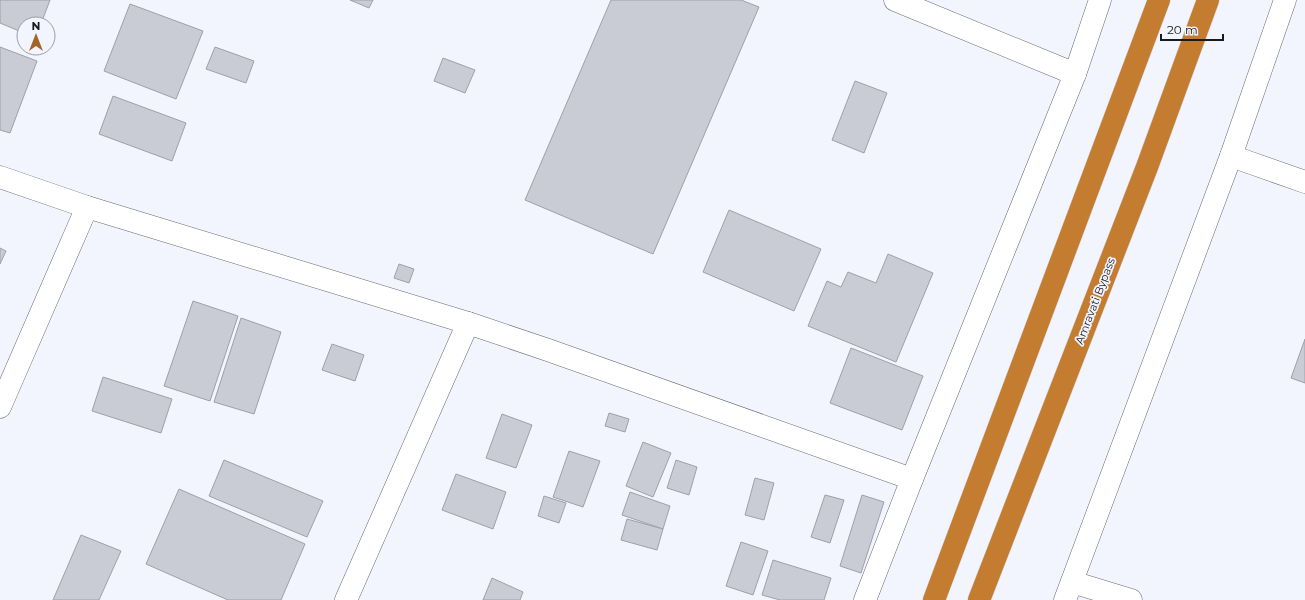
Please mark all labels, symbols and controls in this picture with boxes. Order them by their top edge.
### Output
north arrow [16,16,56,56]
scale bar [1161,16,1223,42]
text: N [32,19,40,33]
text: 20 m [1167,22,1198,37]
street label: Amravati Bypass [1072,255,1118,346]

